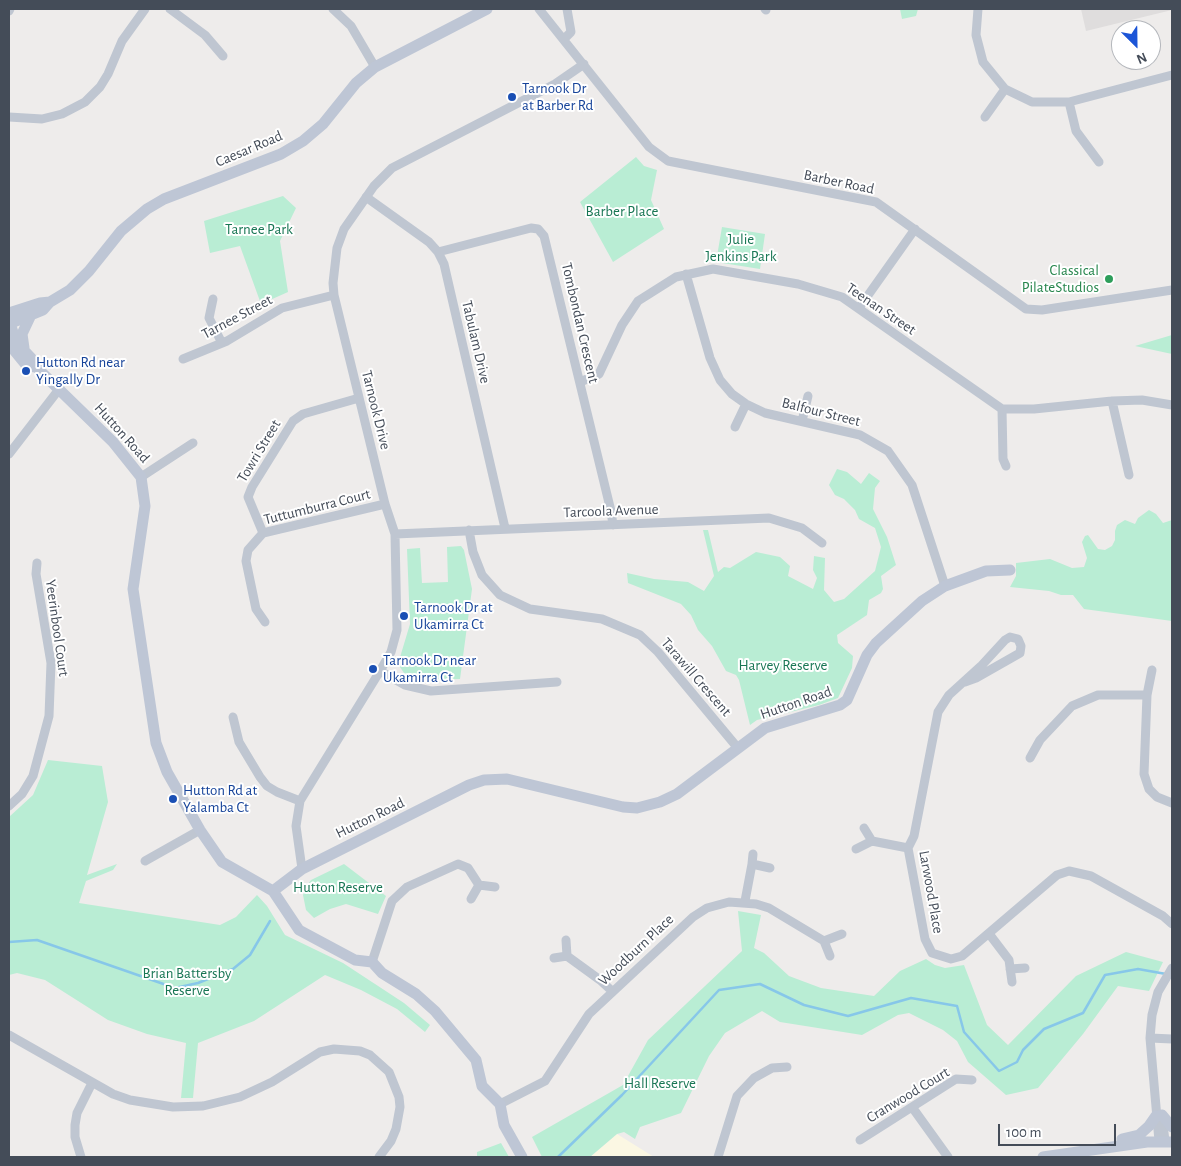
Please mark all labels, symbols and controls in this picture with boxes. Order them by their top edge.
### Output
north arrow [1111,20,1161,70]
text: N [1134,50,1149,66]
place label: Tarnook Dr at Barber Rd [522,79,593,114]
marker: Tarnook Dr at Barber Rd [506,91,518,103]
street label: Caesar Road [213,127,285,171]
street label: Barber Road [802,166,876,198]
park label: Barber Place [586,202,658,220]
park label: Tarnee Park [225,220,293,238]
park label: Julie Jenkins Park [705,230,777,265]
street label: Tombondan Crescent [557,261,603,385]
place label: Classical PilateStudios [1022,261,1099,296]
marker: Classical PilateStudios [1103,273,1115,285]
street label: Teenan Street [843,279,919,339]
street label: Tarnee Street [199,291,275,343]
street label: Tabulam Drive [458,299,494,385]
place label: Hutton Rd near Yingally Dr [36,353,125,388]
marker: Hutton Rd near Yingally Dr [20,365,32,377]
street label: Tarnook Drive [357,369,395,451]
street label: Balfour Street [780,394,862,430]
street label: Hutton Road [90,399,154,467]
street label: Towri Street [233,416,285,486]
street label: Tuttumburra Court [262,485,372,529]
street label: Tarcoola Avenue [563,500,659,522]
street label: Yeerinbool Court [41,578,73,678]
place label: Tarnook Dr at Ukamirra Ct [414,598,492,633]
marker: Tarnook Dr at Ukamirra Ct [398,610,410,622]
street label: Tarawill Crescent [657,634,735,720]
place label: Tarnook Dr near Ukamirra Ct [383,651,476,686]
park label: Harvey Reserve [739,656,827,674]
marker: Tarnook Dr near Ukamirra Ct [367,663,379,675]
street label: Hutton Road [758,682,834,724]
place label: Hutton Rd at Yalamba Ct [183,781,257,816]
marker: Hutton Rd at Yalamba Ct [167,793,179,805]
street label: Hutton Road [333,794,407,842]
street label: Larwood Place [915,849,947,935]
park label: Hutton Reserve [293,878,383,896]
street label: Woodburn Place [595,910,677,990]
park label: Brian Battersby Reserve [143,964,231,999]
street label: Cranwood Court [863,1063,953,1127]
park label: Hall Reserve [624,1074,696,1092]
scale bar [1001,1114,1118,1146]
text: 100 m [1006,1125,1041,1140]

